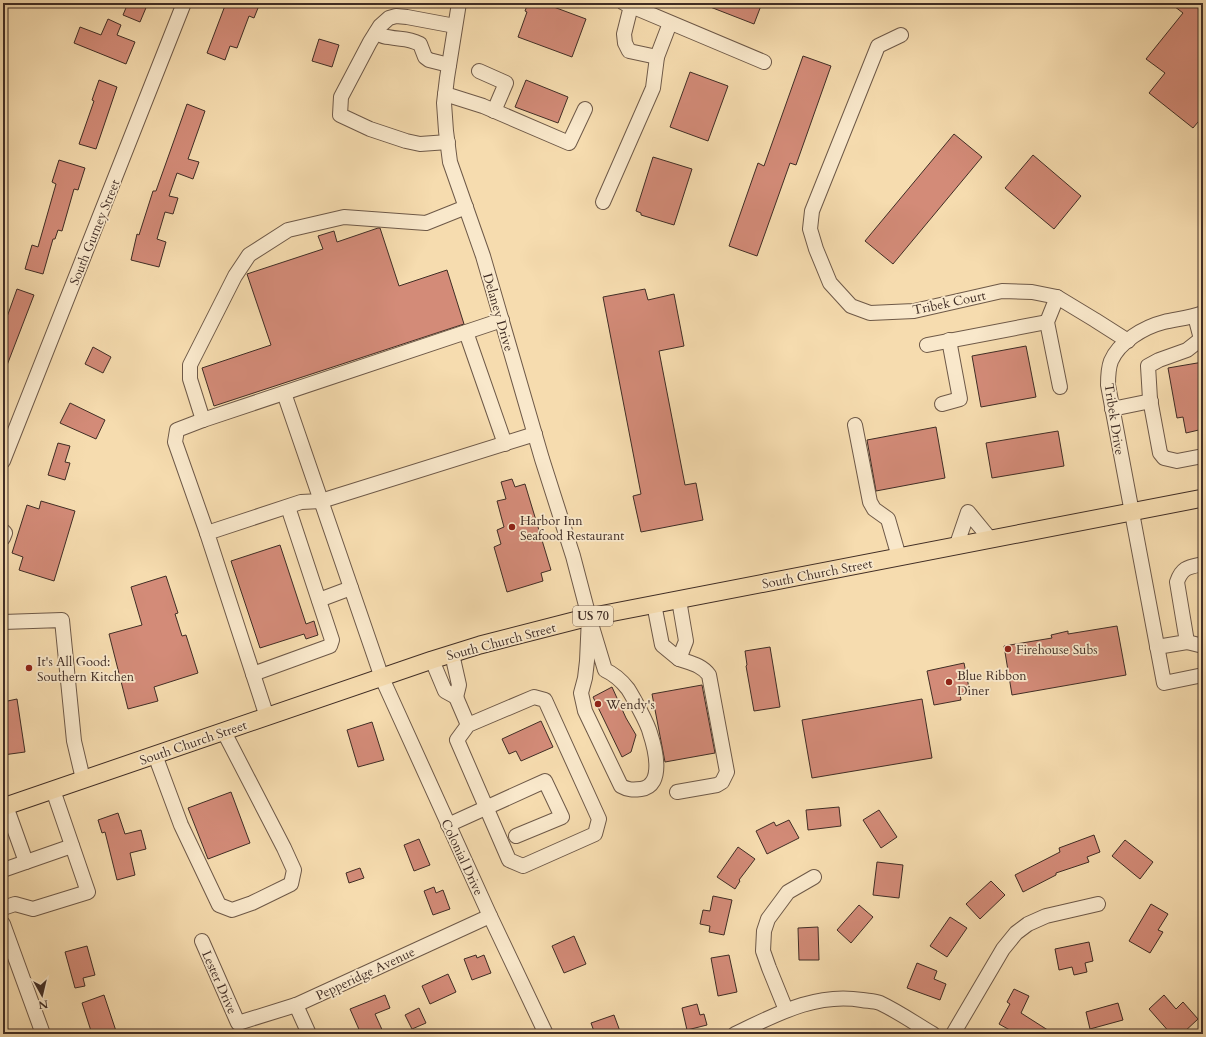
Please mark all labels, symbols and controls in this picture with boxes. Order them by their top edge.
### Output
street label: South Gurney Street [66,177,124,288]
street label: Delaney Drive [478,271,518,354]
street label: Tribek Court [911,286,987,319]
street label: Tribek Drive [1099,382,1129,457]
place label: Harbor Inn Seafood Restaurant [520,512,624,545]
marker: Harbor Inn Seafood Restaurant [507,522,517,532]
street label: South Church Street [760,554,874,594]
road number: US 70 [573,606,613,626]
street label: South Church Street [445,619,558,665]
place label: Firehouse Subs [1016,641,1098,659]
marker: Firehouse Subs [1003,644,1013,654]
place label: It's All Good: Southern Kitchen [37,653,135,686]
marker: It's All Good: Southern Kitchen [24,663,34,673]
place label: Blue Ribbon Diner [957,667,1027,700]
marker: Blue Ribbon Diner [944,677,954,687]
place label: Wendy's [605,696,655,714]
marker: Wendy's [593,699,603,709]
street label: South Church Street [137,716,249,770]
street label: Colonial Drive [437,816,488,899]
street label: Pepperidge Avenue [313,943,418,1005]
street label: Lester Drive [197,948,241,1017]
north arrow [22,975,62,1015]
text: N [37,996,49,1013]

